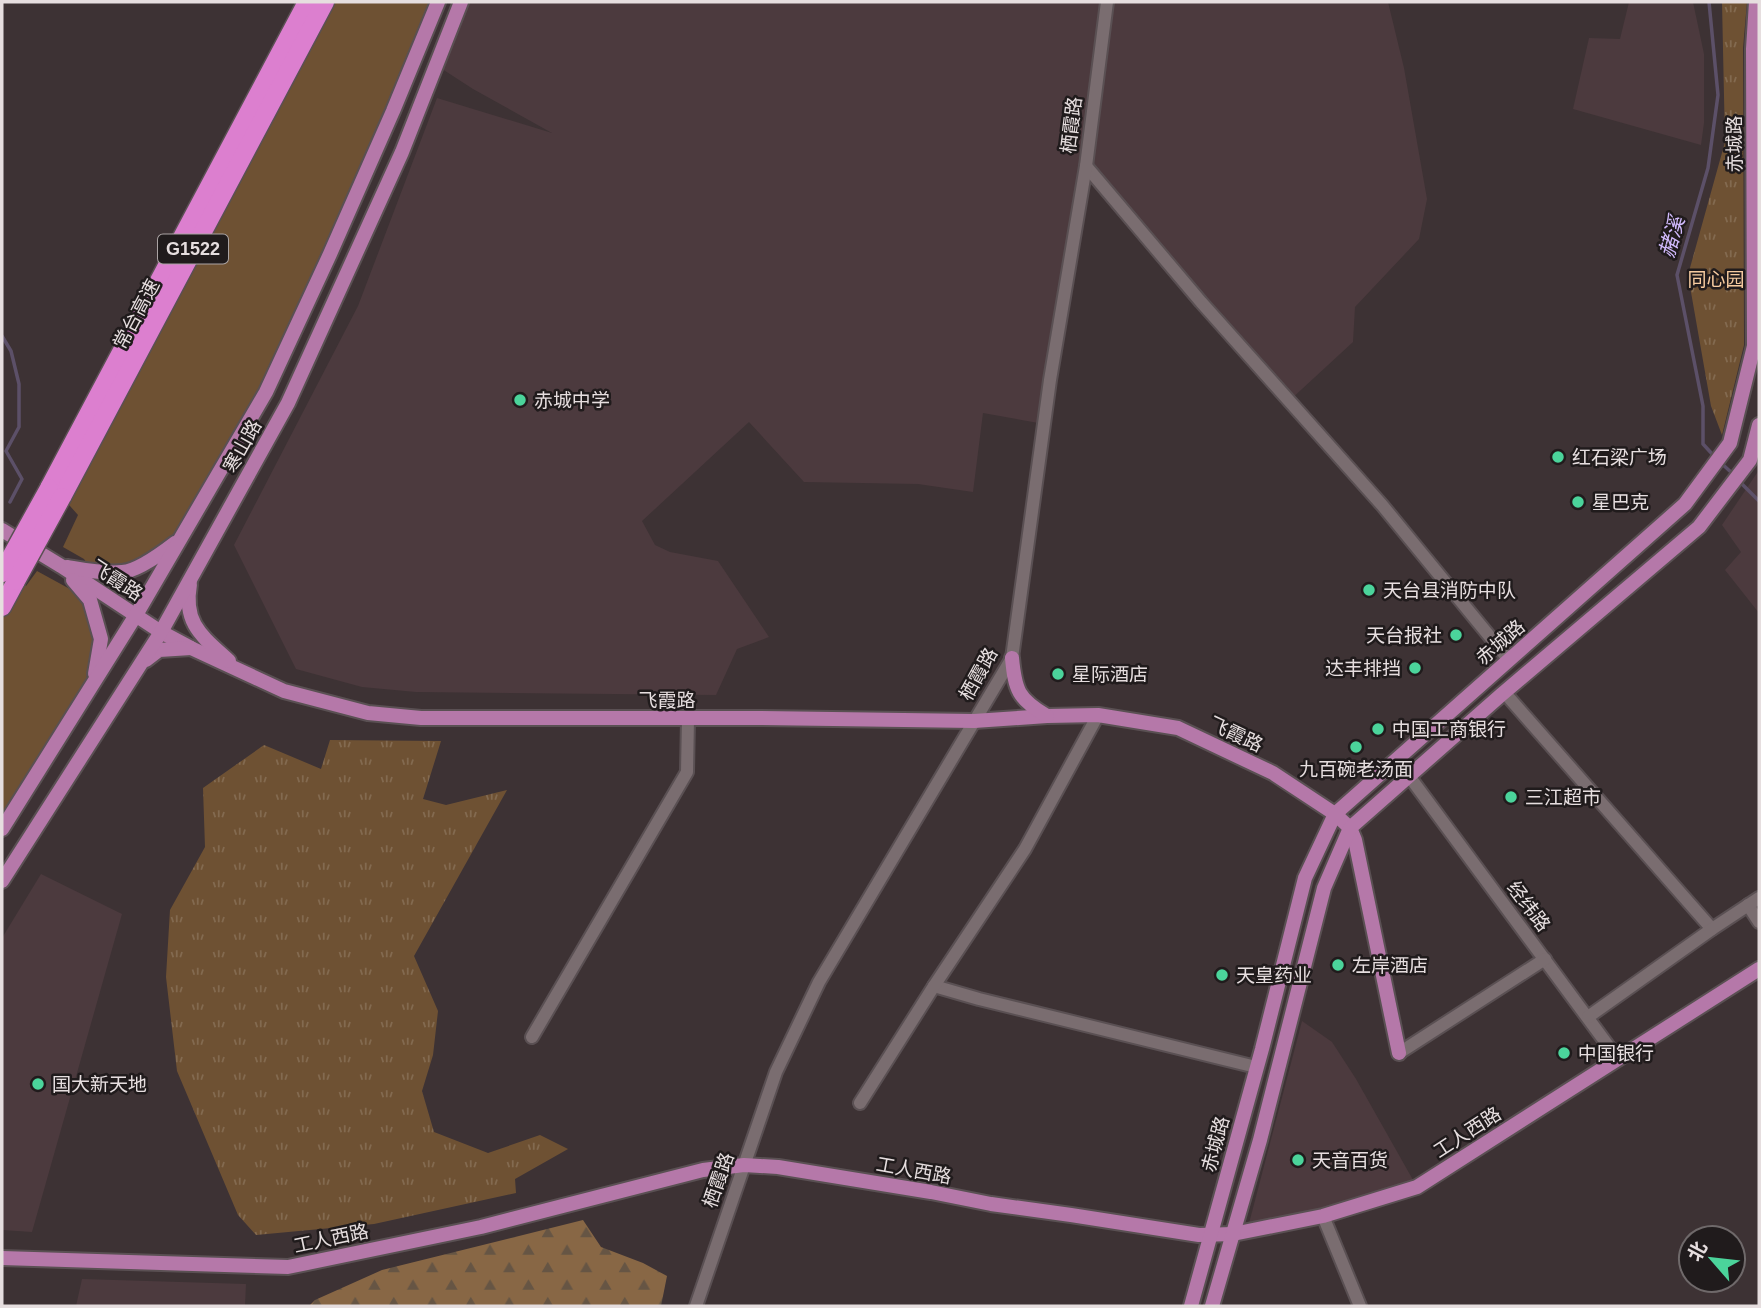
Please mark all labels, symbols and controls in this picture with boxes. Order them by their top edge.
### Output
street label: 栖霞路 [1058,95,1085,155]
street label: 赤城路 [1724,115,1745,173]
water label: 赭溪 [1655,212,1689,260]
road number: G1522 [158,234,228,264]
park label: 同心园 [1687,269,1745,290]
street label: 常台高速 [109,276,164,353]
place label: 赤城中学 [534,390,610,411]
marker: 赤城中学 [512,392,528,408]
street label: 寒山路 [219,416,265,476]
place label: 红石梁广场 [1572,447,1667,468]
marker: 红石梁广场 [1550,449,1566,465]
place label: 星巴克 [1592,492,1649,513]
marker: 星巴克 [1570,494,1586,510]
street label: 飞霞路 [87,556,146,605]
place label: 天台县消防中队 [1383,580,1516,601]
marker: 天台县消防中队 [1361,582,1377,598]
street label: 赤城路 [1472,616,1529,669]
place label: 天台报社 [1366,625,1442,646]
marker: 天台报社 [1448,627,1464,643]
street label: 栖霞路 [955,644,1001,704]
place label: 达丰排挡 [1325,658,1401,679]
marker: 达丰排挡 [1407,660,1423,676]
place label: 星际酒店 [1072,664,1148,685]
marker: 星际酒店 [1050,666,1066,682]
street label: 飞霞路 [638,690,696,711]
street label: 飞霞路 [1206,713,1266,756]
place label: 中国工商银行 [1392,719,1506,740]
marker: 中国工商银行 [1370,721,1386,737]
marker: 九百碗老汤面 [1348,739,1364,755]
place label: 九百碗老汤面 [1299,759,1413,780]
place label: 三江超市 [1525,787,1601,808]
marker: 三江超市 [1503,789,1519,805]
street label: 经纬路 [1503,877,1554,935]
place label: 左岸酒店 [1352,955,1428,976]
marker: 左岸酒店 [1330,957,1346,973]
place label: 天皇药业 [1236,965,1312,986]
marker: 天皇药业 [1214,967,1230,983]
place label: 中国银行 [1578,1043,1654,1064]
marker: 中国银行 [1556,1045,1572,1061]
place label: 国大新天地 [52,1074,147,1095]
marker: 国大新天地 [30,1076,46,1092]
street label: 工人西路 [1430,1103,1505,1162]
street label: 赤城路 [1198,1114,1233,1174]
street label: 栖霞路 [699,1150,738,1211]
place label: 天音百货 [1312,1150,1388,1171]
marker: 天音百货 [1290,1152,1306,1168]
street label: 工人西路 [875,1154,953,1187]
street label: 工人西路 [292,1220,370,1257]
north arrow [1677,1224,1747,1294]
text: 北 [1684,1238,1711,1265]

